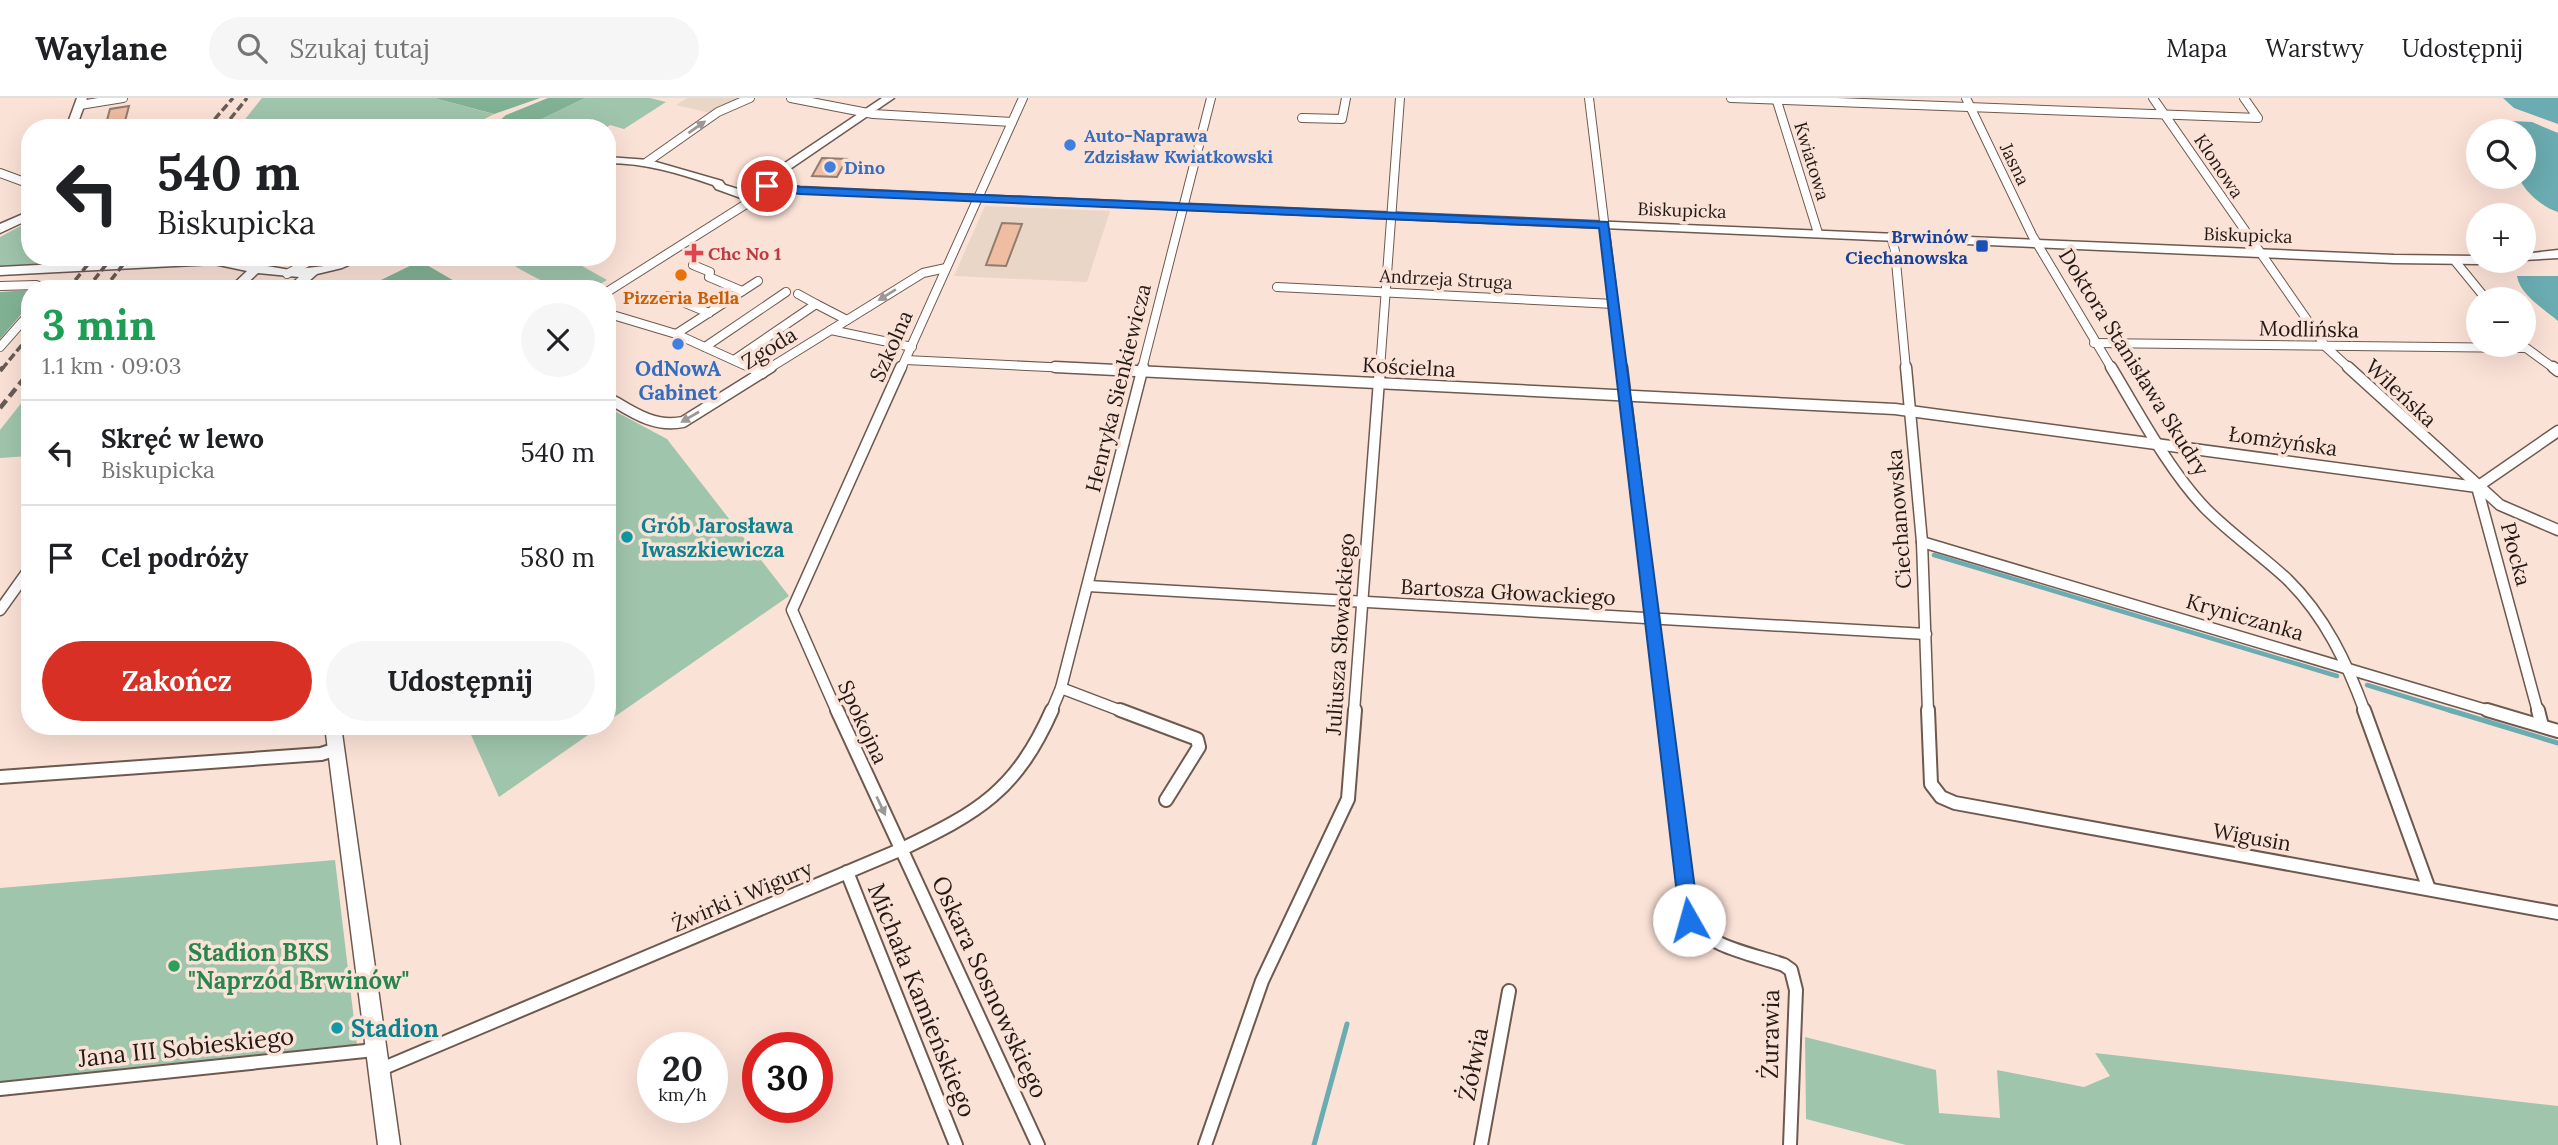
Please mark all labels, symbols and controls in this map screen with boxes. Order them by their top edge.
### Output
search box [209,17,699,80]
text: Waylane [35,27,167,69]
icon: search [233,29,271,67]
text: Szukaj tutaj [289,32,430,65]
text: Mapa [2166,33,2227,64]
text: Warstwy [2265,33,2364,64]
text: Udostępnij [2402,33,2523,64]
street label: Kwiatowa [1789,119,1835,203]
map controls [2466,119,2536,357]
button: search [2466,119,2536,189]
one-way arrow [688,120,706,134]
place label: Auto-Naprawa Zdzisław Kwiatkowski [1084,124,1273,168]
street label: Klonowa [2189,130,2249,202]
marker: Auto-Naprawa Zdzisław Kwiatkowski [1062,137,1078,153]
street label: Jasna [1995,138,2035,189]
text: 540 m [157,141,300,203]
icon: left [42,147,133,238]
pin [737,156,797,216]
place label: Dino [844,156,885,179]
marker: Dino [822,159,838,175]
icon: arrive [748,167,786,205]
street label: Biskupicka [1637,197,1727,223]
text: Biskupicka [157,202,316,243]
button: + [2466,203,2536,273]
street label: Biskupicka [2203,222,2293,248]
place label: Brwinów Ciechanowska [1845,225,1969,269]
marker: Brwinów Ciechanowska [1974,238,1990,254]
place label: Chc No 1 [708,242,781,265]
street label: Doktora Stanisława Skudry [2053,243,2215,481]
marker: Chc No 1 [686,245,702,261]
street label: Andrzeja Struga [1378,264,1513,294]
marker: Pizzeria Bella [673,267,689,283]
street label: Henryka Sienkiewicza [1079,281,1157,495]
place label: Pizzeria Bella [623,286,740,309]
button: − [2466,287,2536,357]
one-way arrow [878,289,897,302]
text: 3 min [42,298,156,352]
button: close [521,303,595,377]
street label: Szkolna [863,306,919,386]
street label: Modlińska [2259,315,2359,343]
street label: Zgoda [736,321,802,375]
marker: OdNowA Gabinet [670,336,686,352]
text: 1.1 km · 09:03 [42,351,182,380]
street label: Kościelna [1361,351,1457,383]
street label: Wileńska [2360,353,2443,433]
place label: OdNowA Gabinet [635,355,721,406]
one-way arrow [680,411,700,423]
street label: Łomżyńska [2227,420,2339,462]
text: Skręć w lewo [101,422,264,455]
icon: left [42,434,80,472]
text: 540 m [521,436,595,469]
street label: Ciechanowska [1881,448,1917,590]
text: Biskupicka [101,455,215,484]
place label: Grób Jarosława Iwaszkiewicza [641,512,794,563]
street label: Płocka [2495,519,2537,589]
marker: Grób Jarosława Iwaszkiewicza [619,529,635,545]
street label: Juliusza Słowackiego [1319,532,1361,737]
icon: arrive [42,539,80,577]
text: Cel podróży [101,541,248,574]
text: 580 m [520,541,595,574]
street label: Bartosza Głowackiego [1400,573,1616,611]
street label: Kryniczanka [2183,587,2307,647]
button: Zakończ [42,641,312,721]
button: Udostępnij [326,641,595,721]
street label: Spokojna [832,676,894,768]
one-way arrow [875,796,887,816]
street label: Wigusin [2211,817,2293,857]
street label: Żwirki i Wigury [668,854,816,938]
street label: Oskara Sosnowskiego [925,871,1055,1103]
street label: Michała Kamieńskiego [861,878,983,1122]
position arrow [1652,883,1726,957]
place label: Stadion BKS "Naprzód Brwinów" [188,937,409,996]
marker: Stadion BKS "Naprzód Brwinów" [166,958,182,974]
street label: Żurawia [1754,989,1786,1079]
place label: Stadion [351,1013,439,1044]
street label: Jana III Sobieskiego [75,1020,296,1074]
marker: Stadion [329,1020,345,1036]
street label: Żółwia [1451,1025,1495,1103]
speed limit sign: 30 [742,1032,833,1123]
text: 20 [662,1046,703,1091]
text: km/h [658,1083,707,1106]

